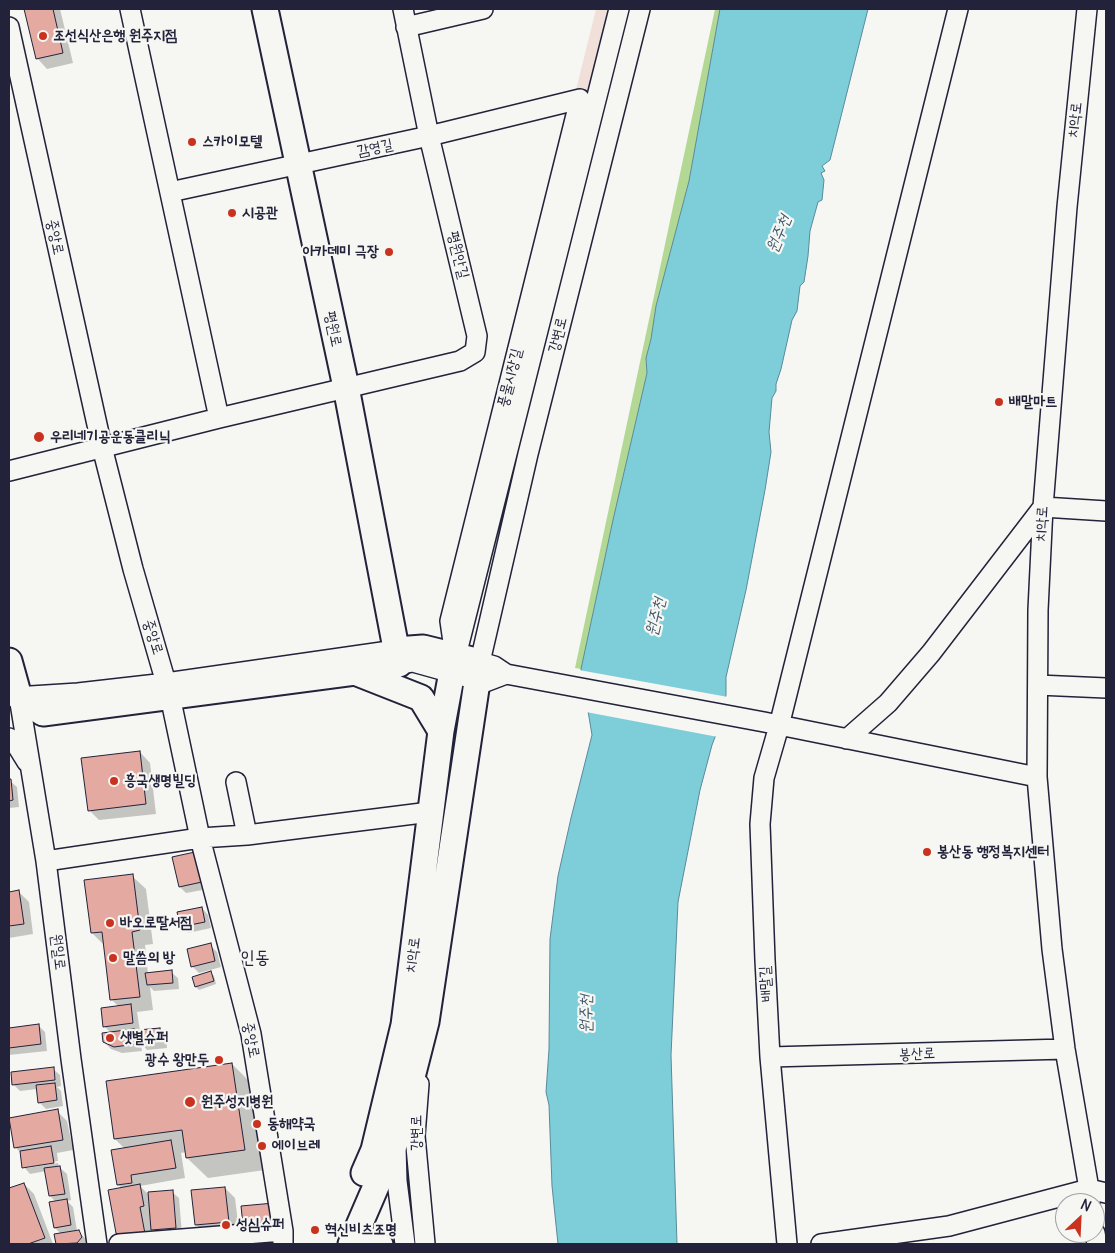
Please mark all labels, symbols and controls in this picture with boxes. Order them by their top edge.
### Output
place label: 조선식산은행 원주지점 [53,27,177,45]
marker: 조선식산은행 원주지점 [37,30,49,42]
street label: 치악로 [1064,101,1086,139]
place label: 스카이모텔 [202,133,262,151]
street label: 감영길 [355,135,395,161]
marker: 스카이모텔 [186,136,198,148]
place label: 시공관 [242,204,278,222]
marker: 시공관 [226,207,238,219]
water label: 원주천 [763,212,795,256]
street label: 중앙로 [42,217,68,257]
street label: 평원안길 [443,229,473,281]
place label: 아카데미 극장 [303,243,379,261]
marker: 아카데미 극장 [383,246,395,258]
street label: 평원로 [320,309,346,349]
street label: 강변로 [545,315,571,355]
street label: 풍물시장길 [494,347,526,409]
place label: 배말마트 [1009,393,1057,411]
marker: 배말마트 [993,396,1005,408]
place label: 우리네기공운동클리닉 [50,428,171,446]
marker: 우리네기공운동클리닉 [32,430,46,444]
street label: 치악로 [1032,505,1052,543]
water label: 원주천 [642,596,670,638]
street label: 중앙로 [139,617,167,657]
place label: 흥국생명빌딩 [124,772,196,790]
marker: 흥국생명빌딩 [108,775,120,787]
place label: 봉산동 행정복지센터 [937,843,1049,861]
marker: 봉산동 행정복지센터 [921,846,933,858]
place label: 바오로딸서점 [120,914,192,932]
marker: 바오로딸서점 [104,917,116,929]
street label: 원일로 [47,933,69,971]
street label: 치악로 [402,936,424,974]
district label: 인동 [241,947,269,969]
place label: 말씀의 방 [123,949,175,967]
marker: 말씀의 방 [107,952,119,964]
street label: 배말길 [756,965,776,1003]
water label: 원주천 [576,995,596,1033]
street label: 중앙로 [239,1021,263,1059]
place label: 샛별슈퍼 [120,1029,168,1047]
marker: 샛별슈퍼 [104,1032,116,1044]
street label: 봉산로 [899,1044,935,1064]
place label: 광수 왕만두 [145,1051,209,1069]
marker: 광수 왕만두 [213,1054,225,1066]
place label: 원주성지병원 [201,1093,273,1111]
marker: 원주성지병원 [183,1095,197,1109]
place label: 동해약국 [267,1115,315,1133]
street label: 강변로 [408,1115,426,1151]
marker: 동해약국 [251,1118,263,1130]
place label: 에이브레 [272,1137,320,1155]
marker: 에이브레 [256,1140,268,1152]
north arrow [1055,1193,1105,1243]
text: N [1078,1195,1094,1216]
place label: 성심슈퍼 [236,1216,284,1234]
marker: 성심슈퍼 [220,1219,232,1231]
place label: 혁신비츠조명 [325,1221,397,1239]
marker: 혁신비츠조명 [309,1224,321,1236]

